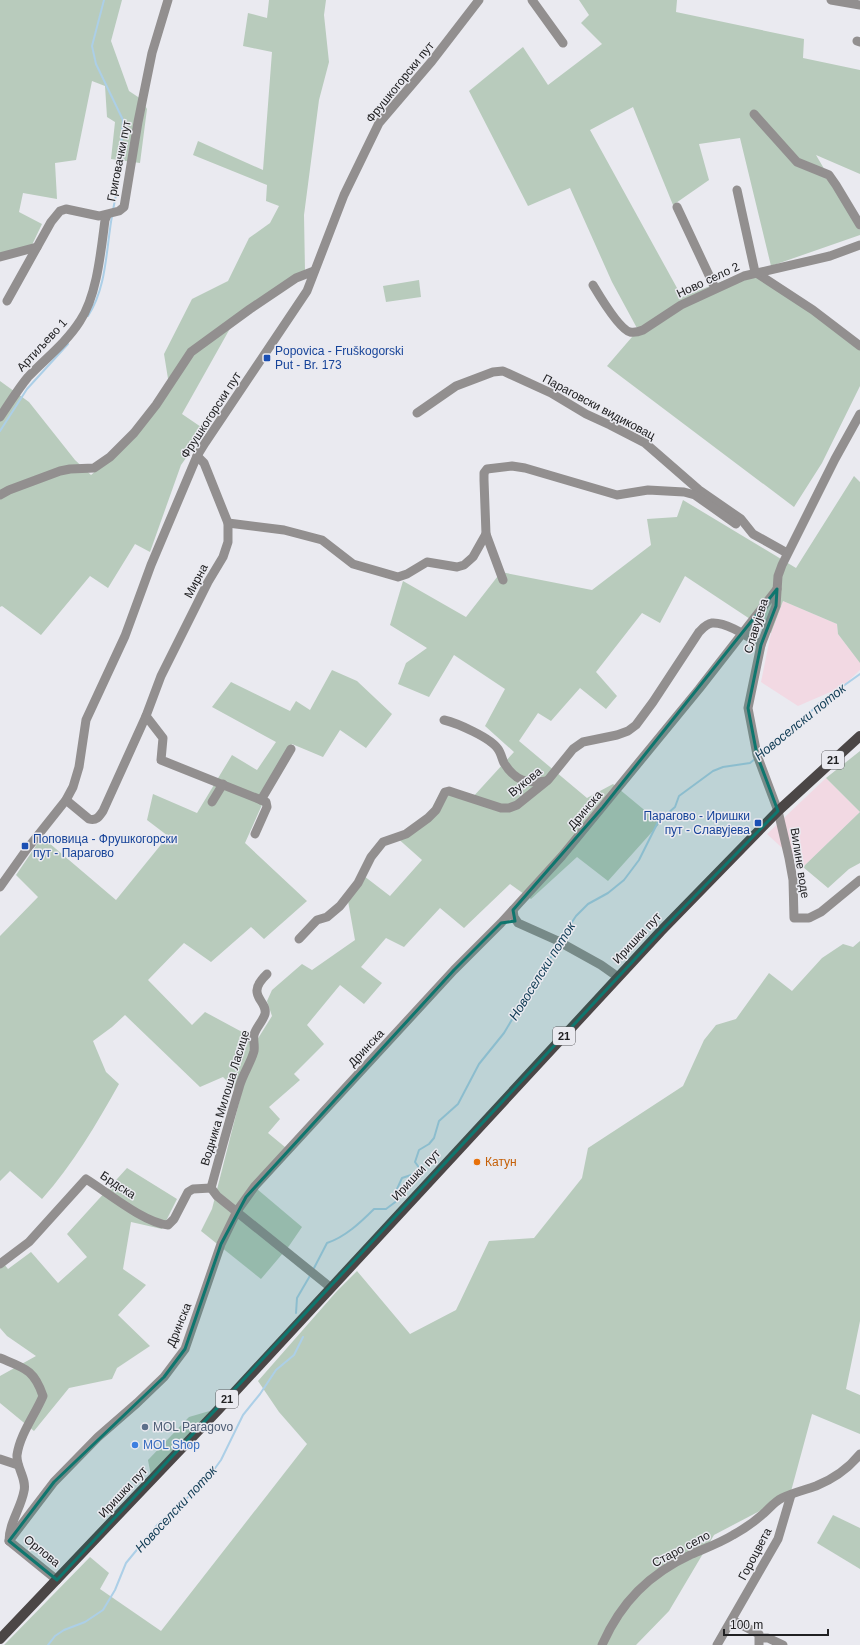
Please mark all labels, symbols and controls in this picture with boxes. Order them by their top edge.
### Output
street label: Фрушкогорски пут [363,38,437,125]
street label: Григовачки пут [104,119,134,203]
street label: Ново село 2 [674,259,742,301]
street label: Артиљево 1 [14,315,70,374]
place label: Popovica - Fruškogorski Put - Br. 173 [275,344,404,372]
marker: Popovica - Fruškogorski Put - Br. 173 [262,353,272,363]
street label: Фрушкогорски пут [178,369,244,461]
street label: Параговски видиковац [540,371,658,443]
street label: Мирна [181,561,211,600]
street label: Славујева [741,597,771,655]
water label: Новоселски поток [751,680,849,763]
road number: 21 [822,751,844,769]
street label: Вукова [506,764,545,800]
street label: Дринска [565,788,605,832]
place label: Парагово - Иришки пут - Славујева [643,809,750,837]
marker: Парагово - Иришки пут - Славујева [753,818,763,828]
street label: Вилине воде [788,827,813,900]
place label: Поповица - Фрушкогорски пут - Парагово [33,832,178,860]
marker: Поповица - Фрушкогорски пут - Парагово [20,841,30,851]
street label: Иришки пут [610,909,665,967]
water label: Новоселски поток [506,918,579,1023]
street label: Дринска [345,1026,387,1070]
road number: 21 [553,1027,575,1045]
street label: Водника Милоша Ласице [198,1028,252,1168]
street label: Иришки пут [389,1146,444,1204]
place label: Катун [485,1155,517,1169]
marker: Катун [472,1157,482,1167]
street label: Брдска [98,1168,139,1202]
street label: Дринска [164,1301,194,1349]
road number: 21 [216,1390,238,1408]
place label: MOL Paragovo [153,1420,234,1434]
marker: MOL Paragovo [140,1422,150,1432]
place label: MOL Shop [143,1438,200,1452]
marker: MOL Shop [130,1440,140,1450]
water label: Новоселски поток [132,1462,221,1555]
street label: Иришки пут [96,1463,151,1521]
street label: Гороцвета [735,1525,775,1583]
street label: Старо село [650,1528,713,1570]
street label: Орлова [21,1532,63,1570]
scale bar [724,1611,828,1637]
text: 100 m [730,1618,763,1632]

